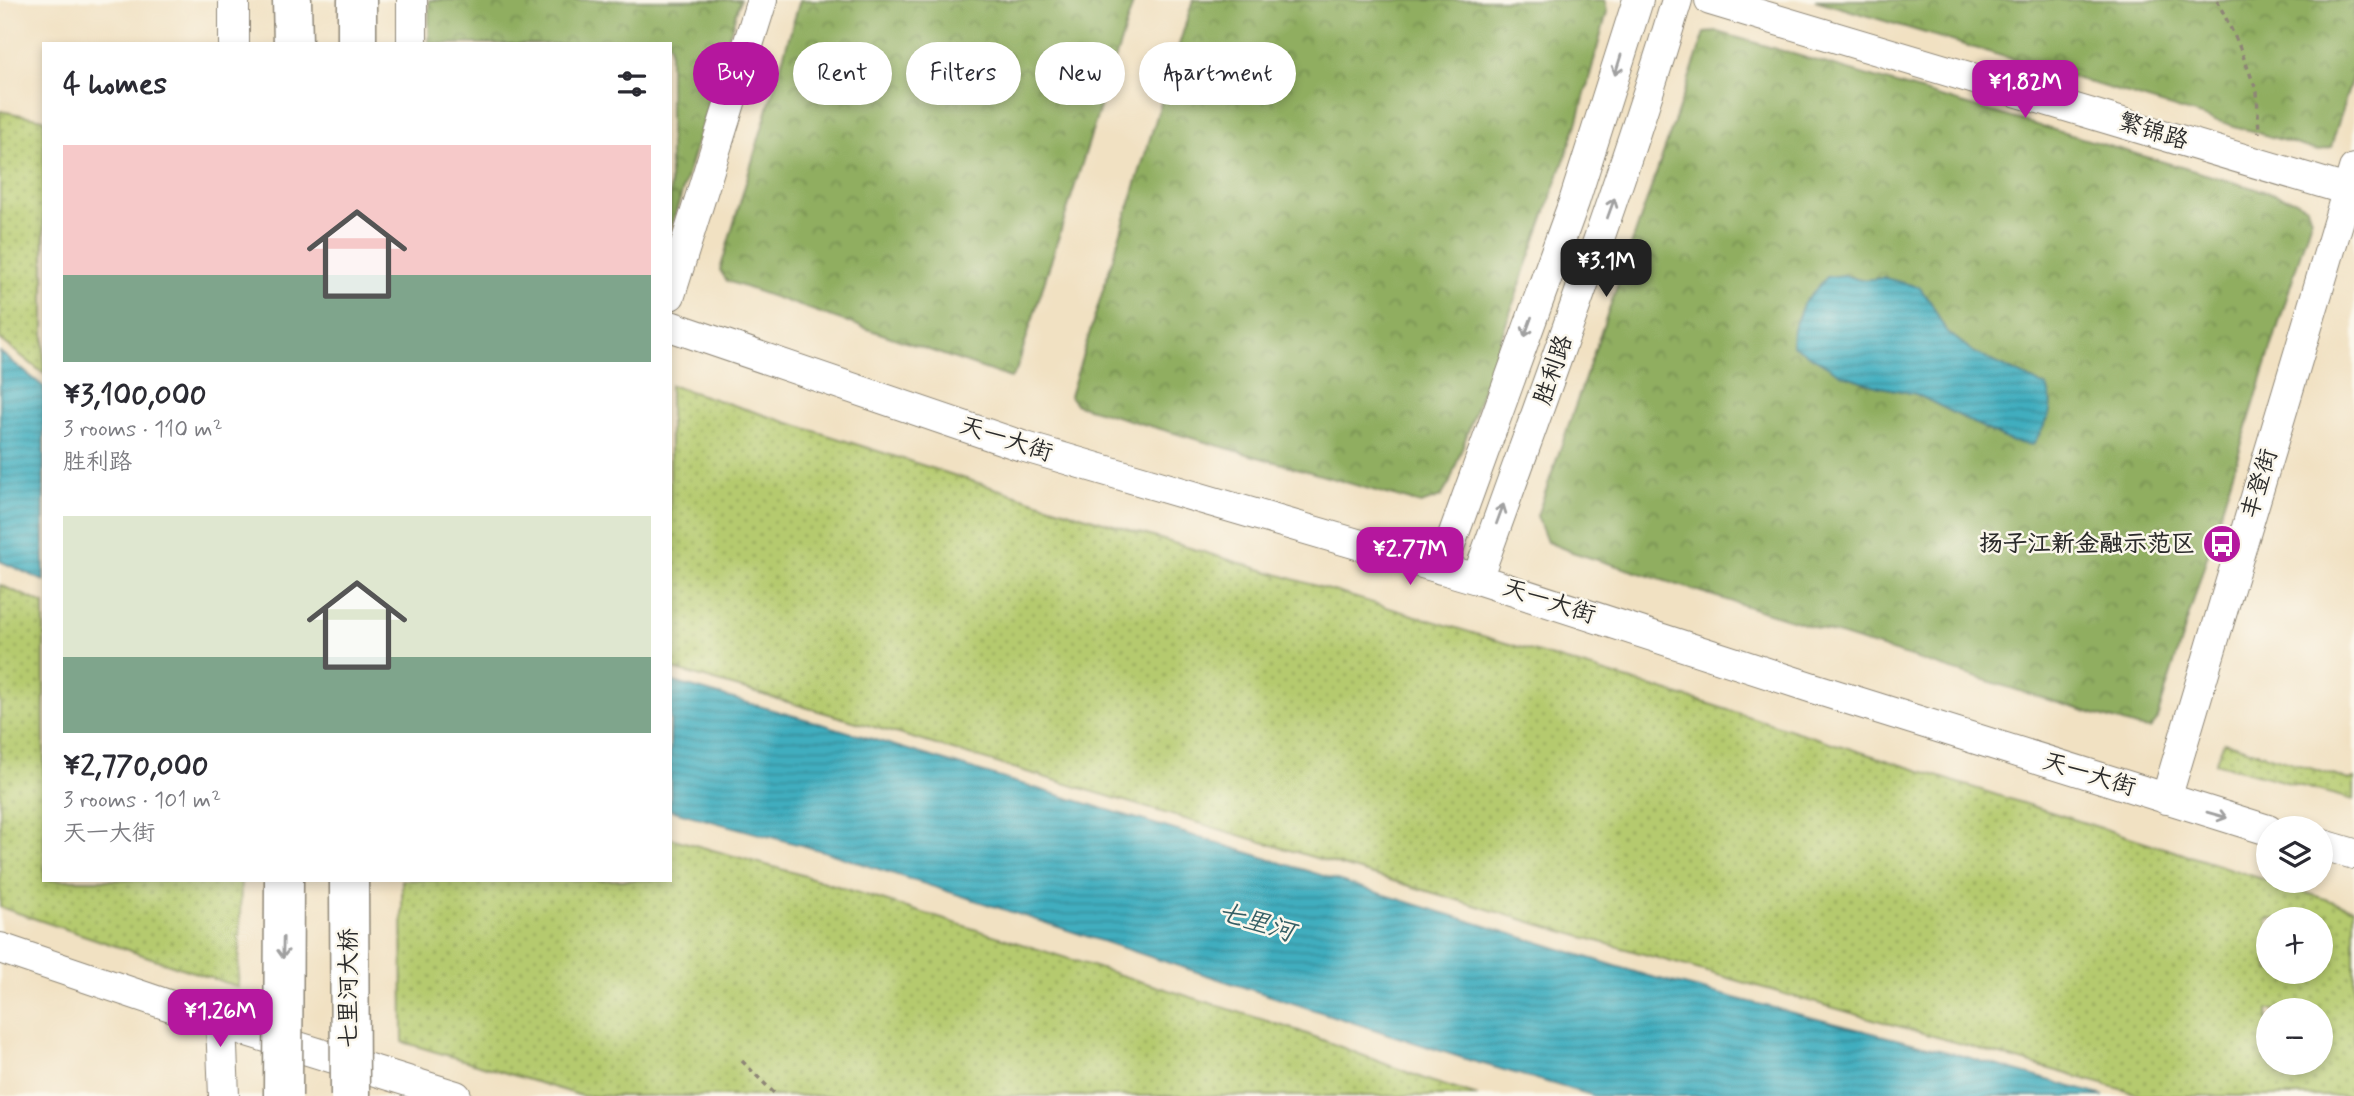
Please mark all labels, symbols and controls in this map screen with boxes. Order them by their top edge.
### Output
chip: Buy [693,42,779,105]
chip: Rent [793,42,892,105]
chip: Filters [906,42,1021,105]
chip: New [1035,42,1125,105]
chip: Apartment [1139,42,1296,105]
one-way arrow [1611,54,1624,76]
pin: ¥1.82M [1968,60,2082,120]
text: 4 homes [63,65,167,104]
icon: filters [613,65,651,103]
text: ¥1.82M [1988,68,2062,98]
street label: 繁锦路 [2114,107,2192,157]
icon: home [294,191,420,317]
one-way arrow [1606,198,1618,220]
pin: ¥3.1M [1557,240,1655,299]
text: ¥3.1M [1577,247,1635,277]
one-way arrow [1521,315,1534,337]
street label: 胜利路 [1528,331,1580,409]
text: ¥3,100,000 [63,376,207,415]
street label: 天一大街 [956,410,1056,470]
text: 3 rooms · 110 m² [63,415,223,445]
street label: 丰登街 [2235,445,2285,523]
text: 胜利路 [63,448,132,478]
one-way arrow [1495,504,1507,526]
bus stop icon: 扬子江新金融示范区 [2201,523,2243,565]
pin: ¥2.77M [1353,528,1467,587]
place label: 扬子江新金融示范区 [1979,529,2195,560]
text: ¥2.77M [1372,535,1448,565]
icon: home [294,562,420,688]
street label: 天一大街 [1499,572,1599,632]
street label: 天一大街 [2039,746,2139,804]
text: ¥2,770,000 [63,747,209,786]
text: 3 rooms · 101 m² [63,786,221,816]
one-way arrow [2205,809,2227,822]
map controls [2256,816,2333,1075]
button: layers [2256,816,2333,893]
text: 天一大街 [63,819,155,849]
water label: 七里河 [1214,895,1302,952]
button: + [2256,907,2333,984]
street label: 七里河大桥 [334,928,365,1048]
one-way arrow [276,937,290,960]
pin: ¥1.26M [163,990,277,1049]
text: ¥1.26M [184,997,256,1027]
button: − [2256,998,2333,1075]

